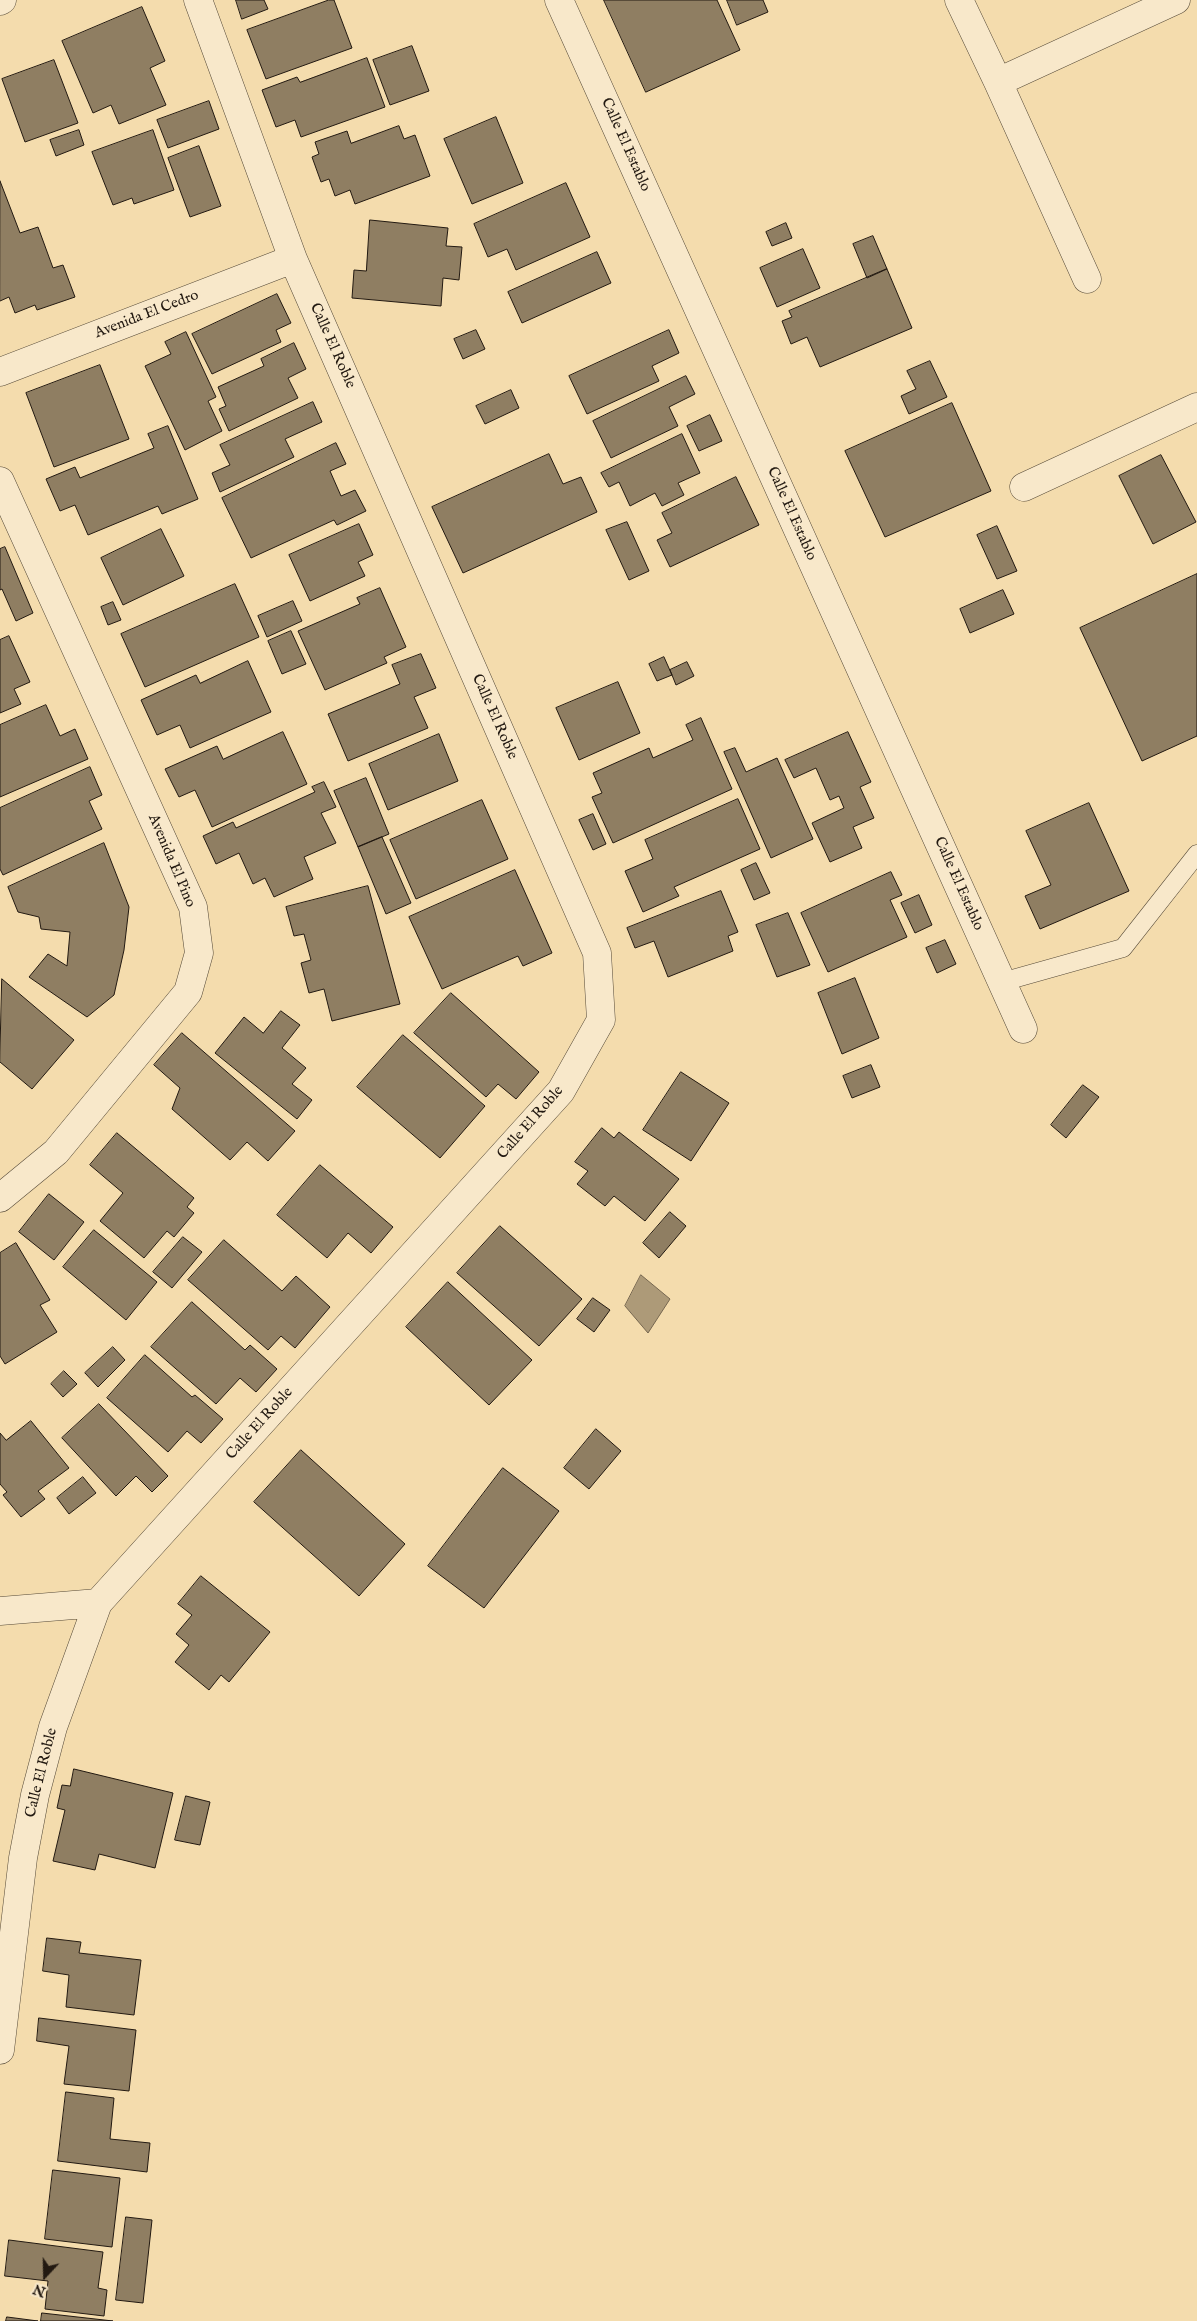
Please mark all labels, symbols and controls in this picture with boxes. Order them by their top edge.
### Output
street label: Calle El Establo [596,95,654,195]
street label: Avenida El Cedro [92,287,202,343]
street label: Calle El Roble [305,301,359,391]
street label: Calle El Establo [762,464,820,564]
street label: Calle El Roble [467,672,521,762]
street label: Avenida El Pino [143,812,199,910]
street label: Calle El Establo [929,834,987,934]
street label: Calle El Roble [494,1083,568,1163]
street label: Calle El Roble [223,1384,297,1464]
street label: Calle El Roble [22,1726,62,1820]
north arrow [20,2251,70,2301]
text: N [31,2279,49,2301]

